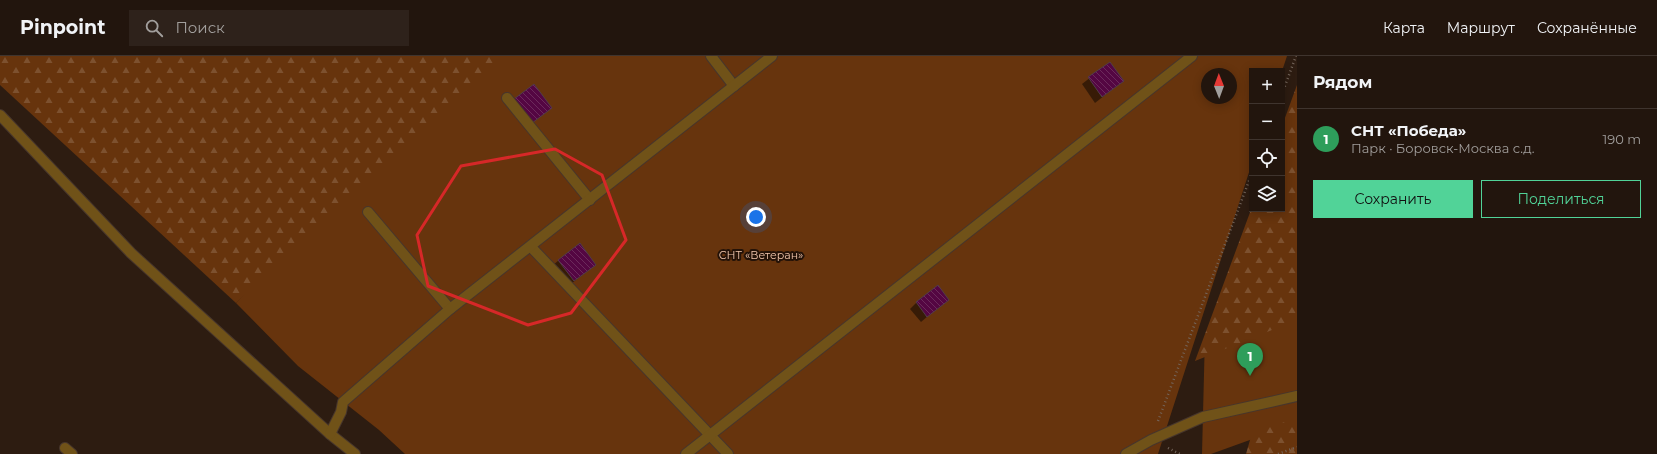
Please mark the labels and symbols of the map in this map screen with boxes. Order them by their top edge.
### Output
north arrow [1201,68,1237,104]
your location [746,207,766,227]
park label: СНТ «Ветеран» [719,248,803,262]
pin: 1 [1237,343,1263,376]

